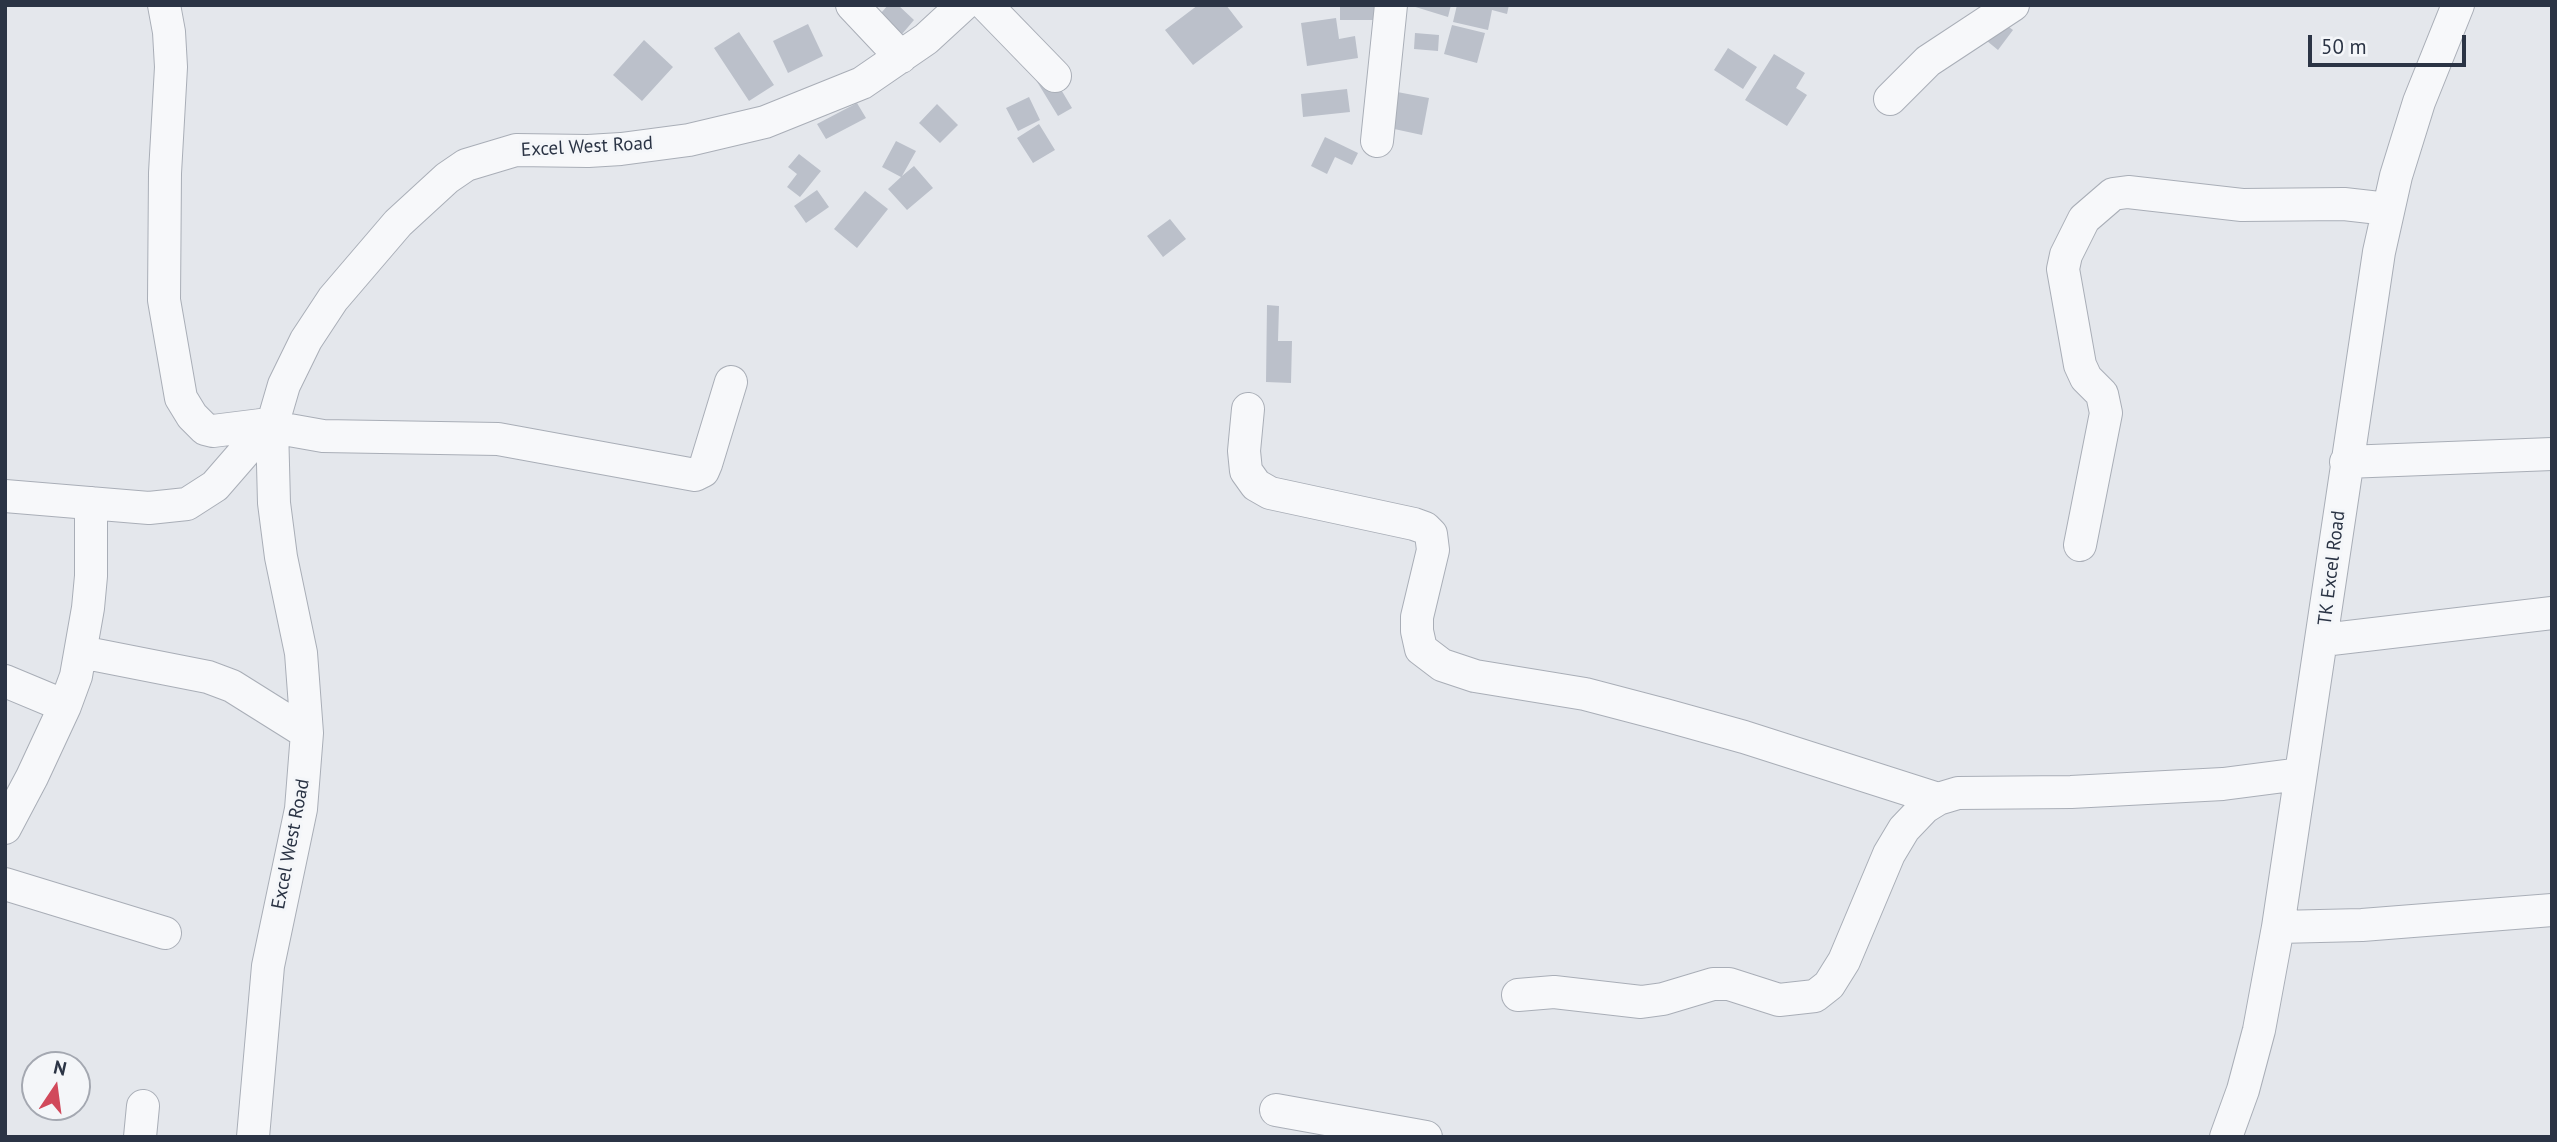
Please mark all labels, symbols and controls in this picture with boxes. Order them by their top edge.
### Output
scale bar [2312,21,2470,65]
text: 50 m [2321,33,2367,60]
street label: Excel West Road [520,132,654,162]
street label: TK Excel Road [2314,509,2350,627]
street label: Excel West Road [267,777,315,911]
north arrow [21,1051,91,1121]
text: N [51,1054,69,1081]

